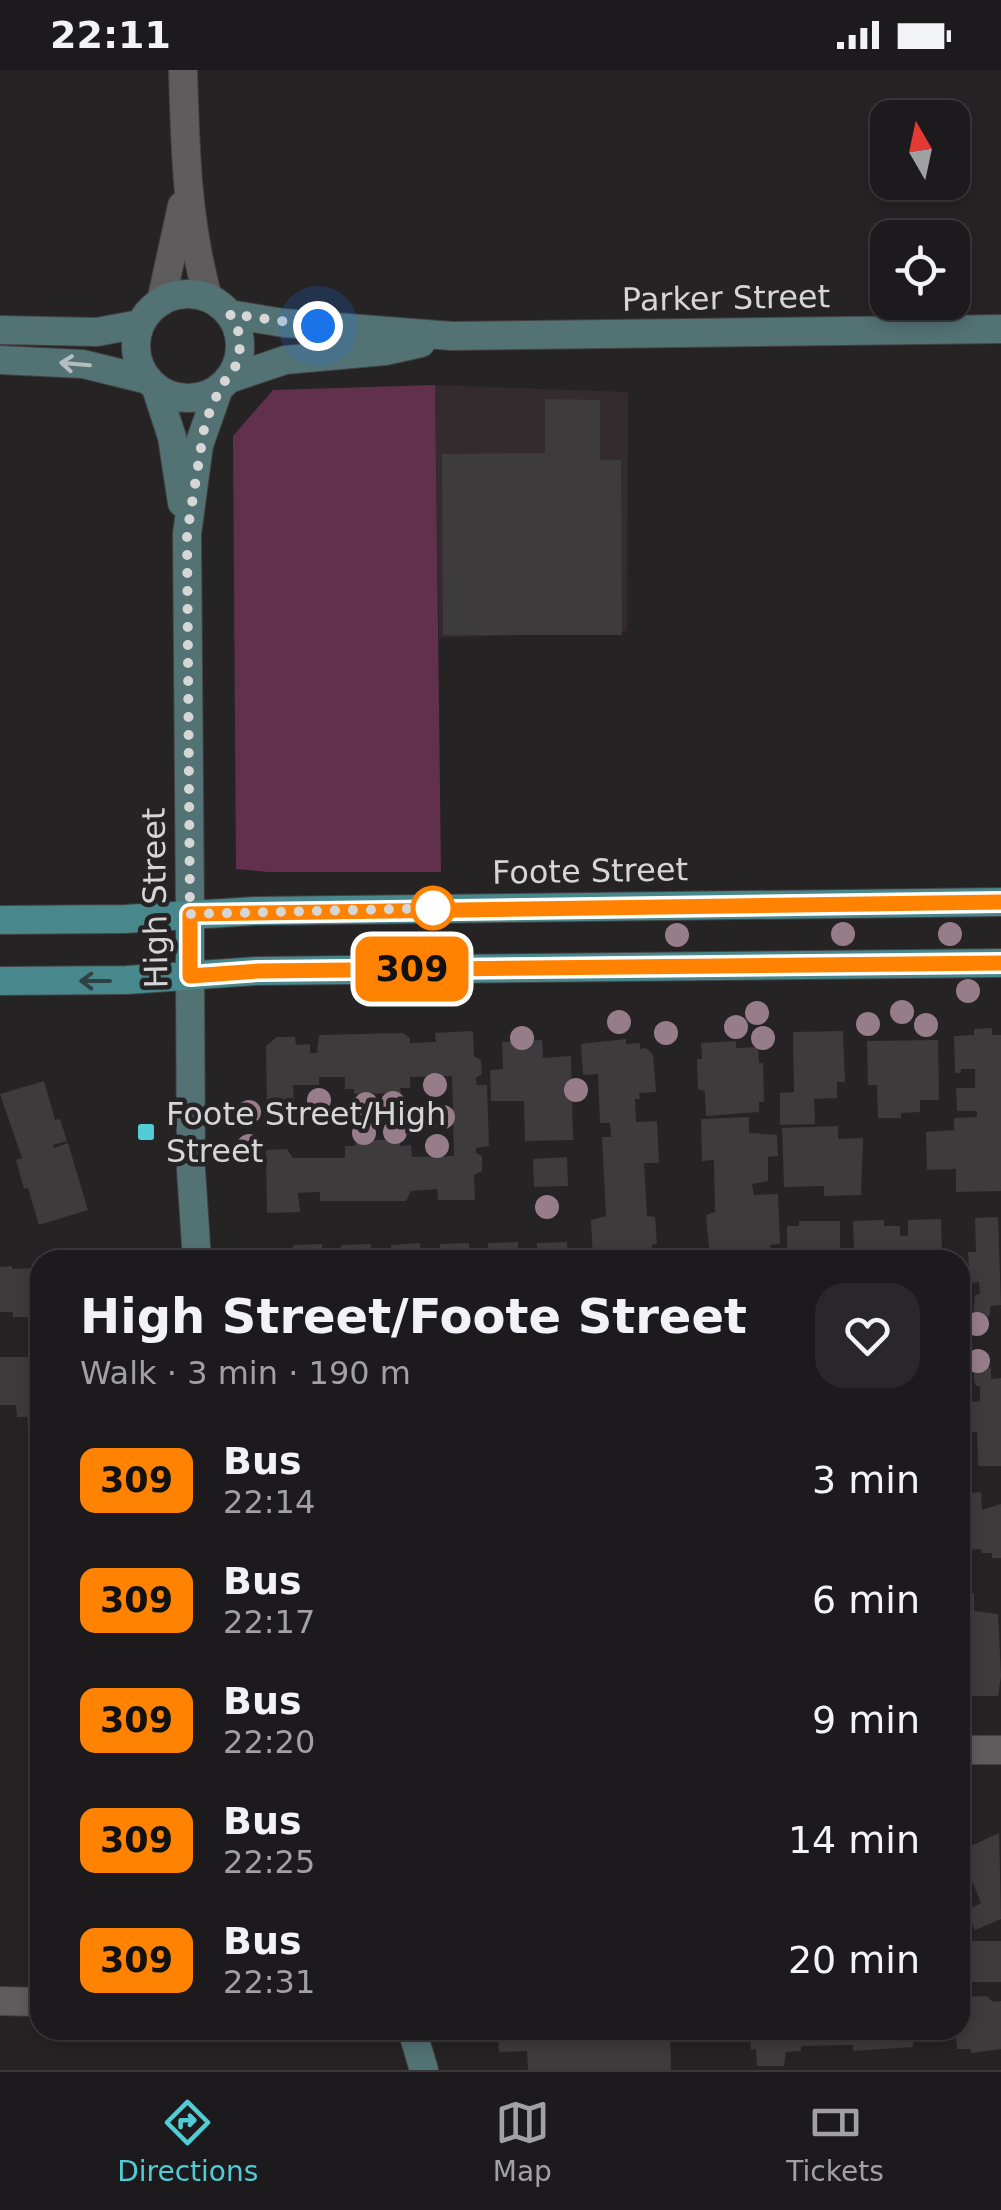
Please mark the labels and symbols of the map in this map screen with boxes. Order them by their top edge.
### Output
north arrow [870,100,970,200]
street label: Parker Street [622,277,830,319]
your location [293,301,343,351]
one-way arrow [59,354,92,373]
street label: High Street [134,807,176,989]
street label: Foote Street [492,850,688,892]
unlabelled marker [412,887,454,929]
line badge: 309 [354,936,470,1002]
one-way arrow [80,971,112,990]
place label: Foote Street/High Street [166,1095,446,1170]
marker: Foote Street/High Street [135,1121,157,1143]

